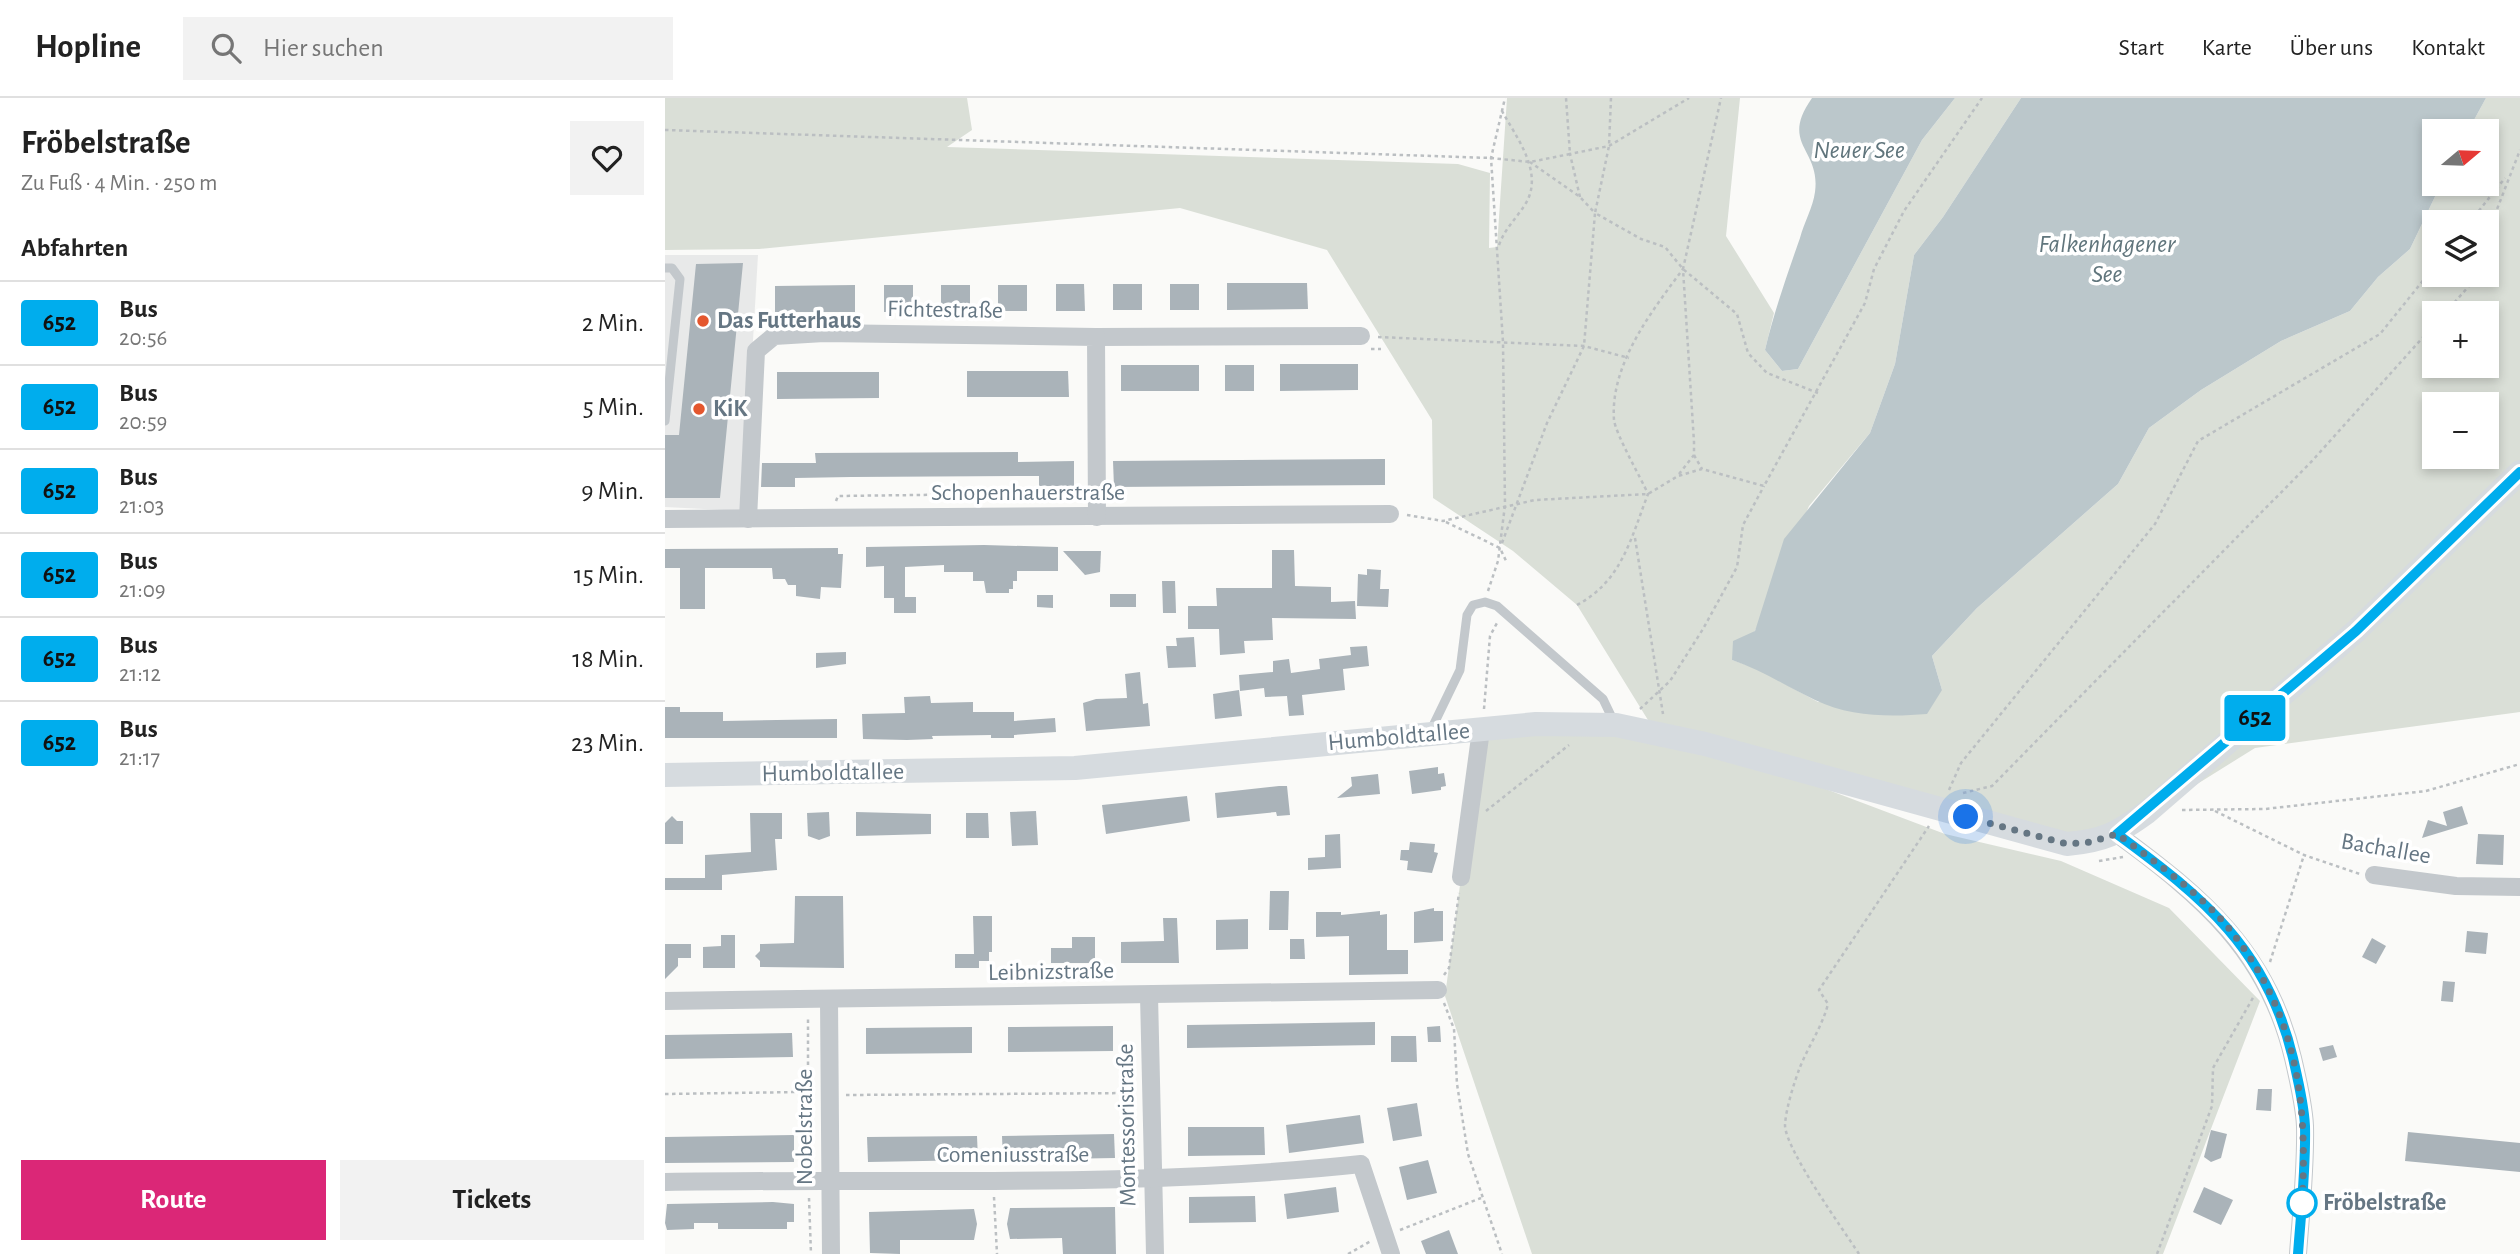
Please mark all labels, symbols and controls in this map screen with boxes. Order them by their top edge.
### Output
search box [183,17,673,80]
icon: search [207,29,245,67]
text: Hopline [35,31,141,64]
text: Hier suchen [263,35,384,61]
text: Start [2119,36,2164,60]
text: Karte [2202,36,2252,60]
text: Über uns [2290,36,2373,60]
text: Kontakt [2411,36,2485,60]
north arrow [2422,119,2499,196]
map controls [2422,119,2499,469]
button: heart [570,121,644,195]
text: Fröbelstraße [21,127,191,160]
water label: Neuer See [1813,137,1905,163]
text: Zu Fuß · 4 Min. · 250 m [21,172,218,195]
button: layers [2422,210,2499,287]
water label: Falkenhagener See [2039,231,2177,287]
text: Abfahrten [21,235,128,261]
text: Bus [119,296,158,322]
street label: Fichtestraße [887,297,1003,323]
button: + [2422,301,2499,378]
place label: Das Futterhaus [717,309,861,333]
text: 2 Min. [582,310,644,336]
text: 652 [43,311,76,335]
marker: Das Futterhaus [695,313,711,329]
text: 20:56 [119,327,167,350]
text: Bus [119,380,158,406]
button: − [2422,392,2499,469]
text: 5 Min. [583,394,644,420]
text: 652 [43,395,76,419]
place label: KiK [713,397,748,421]
marker: KiK [691,401,707,417]
text: 20:59 [119,411,167,434]
text: Bus [119,464,158,490]
text: 9 Min. [581,478,644,504]
text: 652 [43,479,76,503]
street label: Schopenhauerstraße [931,481,1125,505]
text: 21:03 [119,495,164,518]
text: Bus [119,548,158,574]
text: 15 Min. [574,562,644,588]
text: 652 [43,563,76,587]
text: 21:09 [119,579,166,602]
text: Bus [119,632,158,658]
text: 18 Min. [572,646,644,672]
text: 652 [43,647,76,671]
text: 21:12 [119,663,161,686]
line badge: 652 [2215,695,2295,741]
text: 652 [2238,706,2272,730]
text: Bus [119,716,158,742]
street label: Humboldtallee [1327,719,1471,755]
text: 23 Min. [571,730,644,756]
text: 652 [43,731,76,755]
text: 21:17 [119,747,160,770]
street label: Humboldtallee [762,760,904,786]
your location [1948,799,1983,834]
street label: Bachallee [2339,829,2433,869]
street label: Leibnizstraße [988,959,1114,985]
street label: Montessoristraße [1114,1043,1140,1207]
street label: Nobelstraße [793,1069,817,1185]
street label: Comeniusstraße [937,1143,1089,1167]
button: Route [21,1160,326,1240]
button: Tickets [340,1160,644,1240]
marker: Fröbelstraße [2287,1188,2317,1218]
place label: Fröbelstraße [2323,1191,2446,1215]

